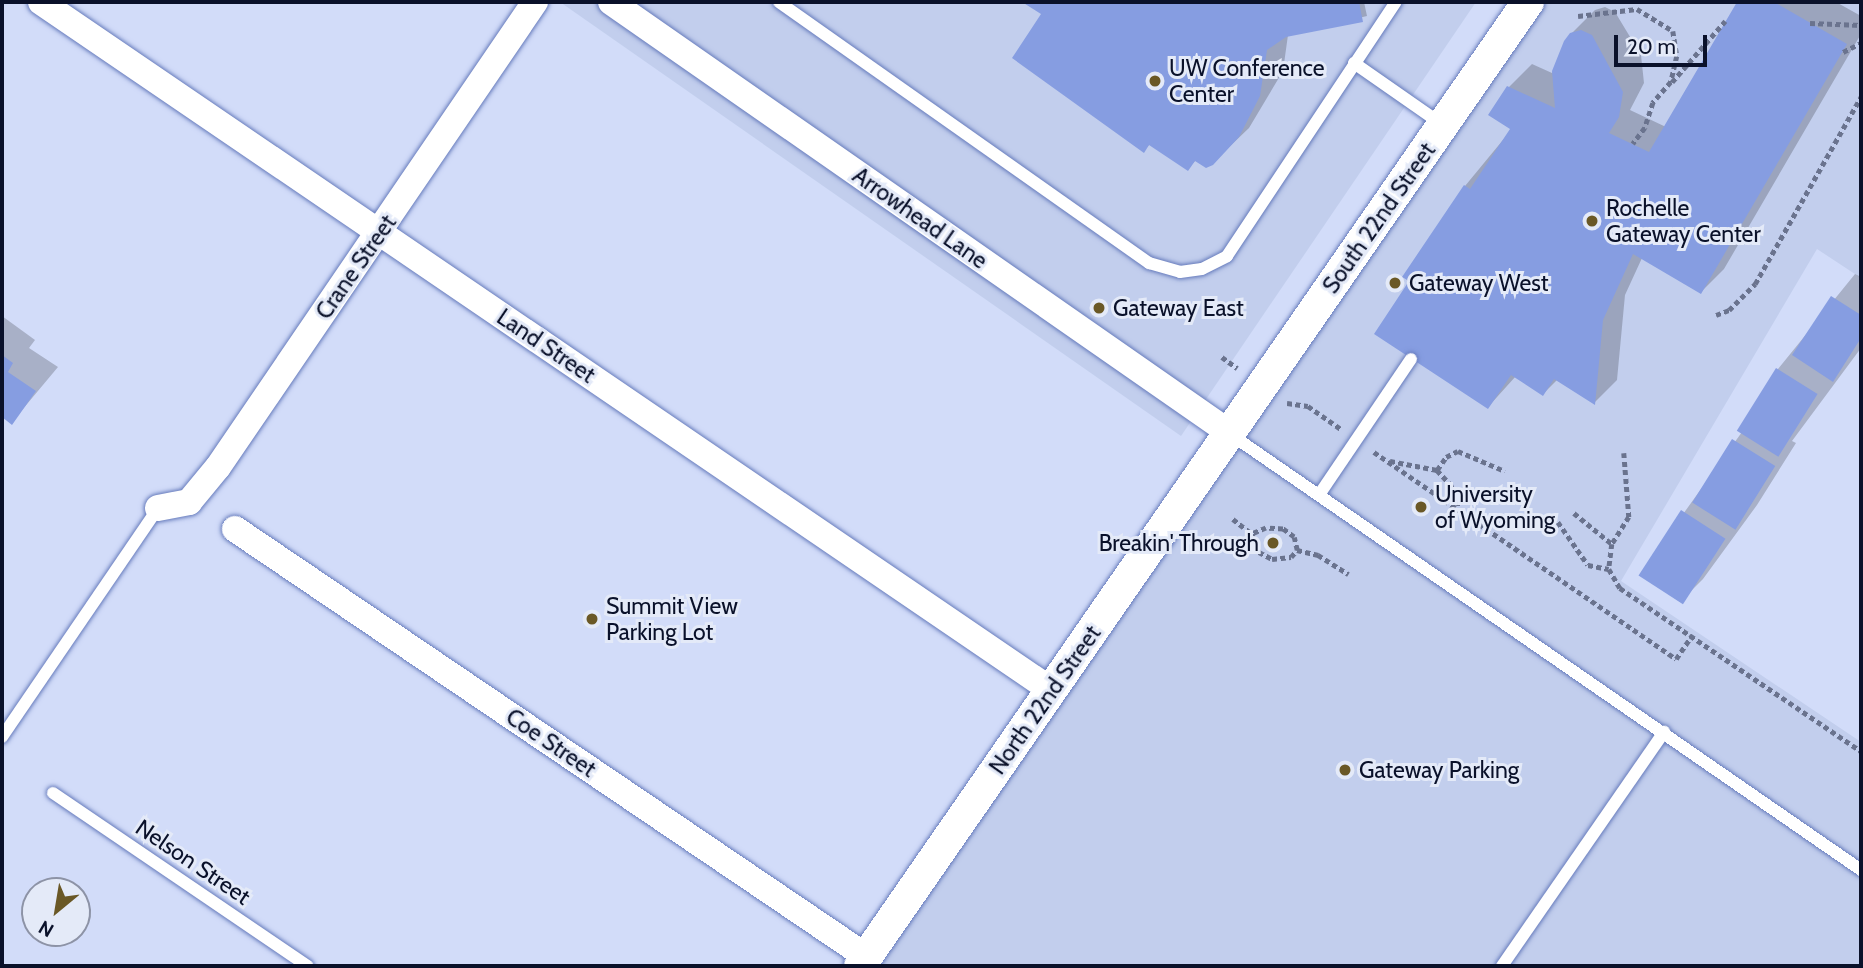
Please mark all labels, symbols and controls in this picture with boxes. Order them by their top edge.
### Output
scale bar [1618,21,1711,65]
text: 20 m [1627,34,1676,59]
place label: UW Conference Center [1169,54,1325,108]
marker: UW Conference Center [1147,73,1163,89]
street label: South 22nd Street [1317,137,1441,299]
street label: Arrowhead Lane [847,161,993,275]
place label: Rochelle Gateway Center [1606,194,1761,248]
street label: Crane Street [310,209,402,325]
marker: Rochelle Gateway Center [1584,213,1600,229]
place label: Gateway West [1409,269,1549,297]
marker: Gateway West [1387,275,1403,291]
place label: Gateway East [1113,294,1244,322]
marker: Gateway East [1091,300,1107,316]
street label: Land Street [492,303,600,389]
place label: University of Wyoming [1435,480,1555,534]
marker: University of Wyoming [1413,499,1429,515]
place label: Breakin' Through [1099,529,1259,557]
marker: Breakin' Through [1265,535,1281,551]
place label: Summit View Parking Lot [606,592,738,646]
marker: Summit View Parking Lot [584,611,600,627]
street label: North 22nd Street [983,620,1107,780]
street label: Coe Street [501,703,601,783]
place label: Gateway Parking [1359,756,1519,784]
marker: Gateway Parking [1337,762,1353,778]
street label: Nelson Street [130,814,256,910]
north arrow [21,877,91,947]
text: N [35,916,58,942]

